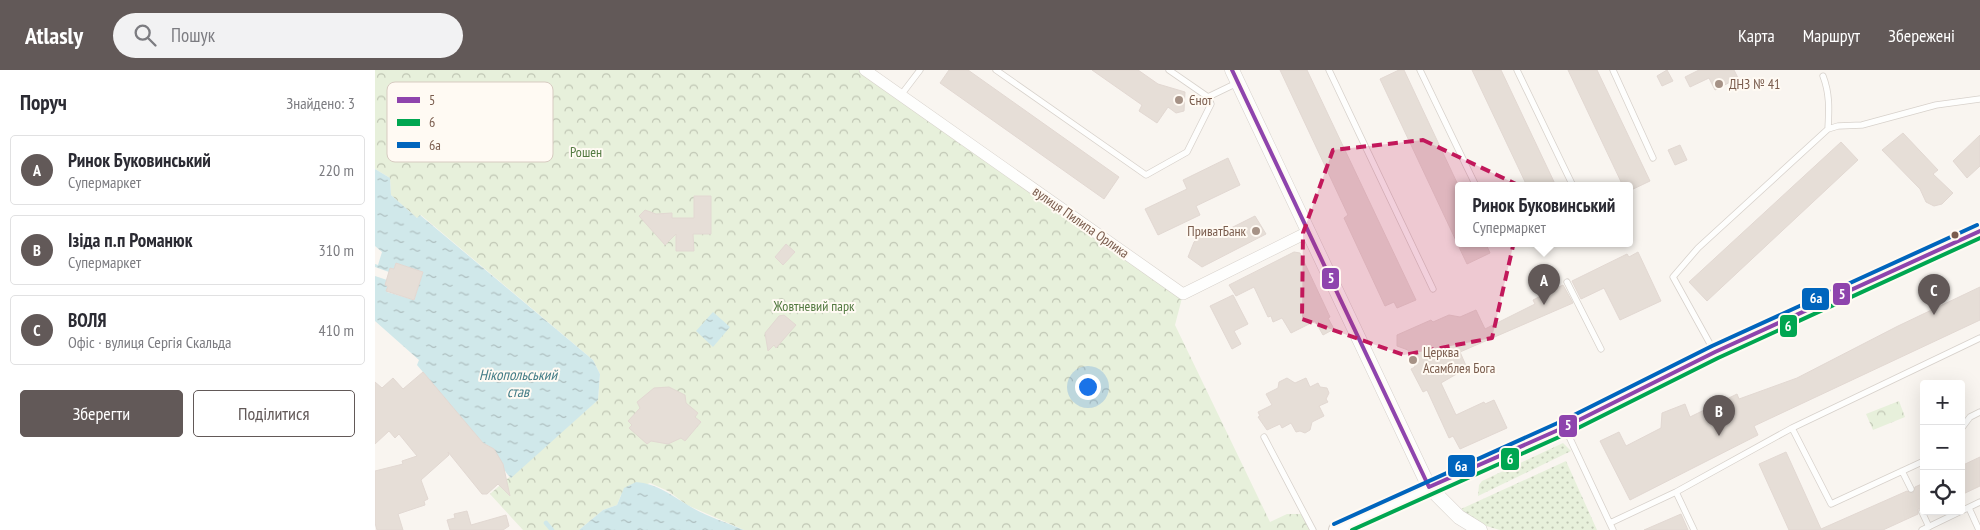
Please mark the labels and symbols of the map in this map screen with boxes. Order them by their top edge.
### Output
place label: ДНЗ № 41 [1729,75,1780,93]
marker: ДНЗ № 41 [1713,78,1725,90]
legend [387,82,553,162]
text: 5 [429,91,435,109]
place label: Єнот [1189,91,1213,109]
marker: Єнот [1173,94,1185,106]
text: 6 [429,113,435,131]
text: 6а [429,136,441,154]
park label: Рошен [570,143,602,161]
street label: вулиця Пилипа Орлика [1029,182,1133,262]
place label: ПриватБанк [1187,222,1247,240]
marker: ПриватБанк [1250,225,1262,237]
unlabelled marker [1950,230,1960,240]
pin: A [1528,264,1560,305]
line badge: 5 [1321,267,1340,290]
text: 5 [1328,269,1334,287]
pin: C [1918,274,1950,315]
line badge: 5 [1832,282,1851,306]
text: 5 [1839,285,1845,303]
line badge: 6а [1801,287,1830,311]
text: 6а [1810,289,1822,307]
park label: Жовтневий парк [773,297,855,315]
line badge: 6 [1779,314,1798,338]
text: 6 [1785,317,1792,335]
place label: Церква Асамблея Бога [1423,343,1495,377]
marker: Церква Асамблея Бога [1407,354,1419,366]
water label: Нікопольський став [479,365,558,401]
your location [1075,374,1101,400]
pin: B [1703,395,1735,436]
line badge: 5 [1558,414,1578,438]
text: 5 [1565,416,1571,434]
line badge: 6 [1500,447,1520,471]
text: 6 [1507,450,1514,468]
line badge: 6а [1447,454,1476,478]
text: 6а [1455,457,1467,475]

